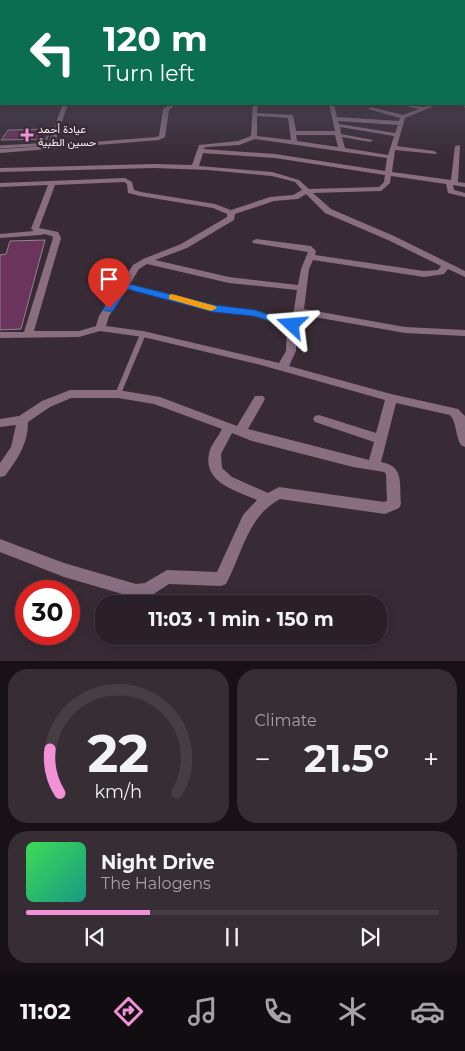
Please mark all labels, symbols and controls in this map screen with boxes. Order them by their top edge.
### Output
text: 120 m [103,17,208,60]
icon: left [20,20,85,85]
text: Turn left [103,60,195,87]
place label: عيادة أحمد حسين الطبية [38,122,97,149]
marker: عيادة أحمد حسين الطبية [20,128,34,142]
pin [88,258,130,309]
icon: arrive [95,265,123,293]
position arrow [265,298,317,350]
speed limit sign: 30 [15,580,80,645]
text: 11:03 · 1 min · 150 m [148,608,334,631]
text: Climate [255,711,317,730]
text: 22 [88,722,149,785]
text: 21.5° [304,735,390,782]
text: − [255,742,271,776]
text: + [423,742,439,776]
text: km/h [94,781,142,802]
text: Night Drive [101,851,215,874]
text: The Halogens [101,874,211,893]
icon: previous [81,923,109,951]
icon: pause [218,923,246,951]
icon: next [356,923,384,951]
icon: directions [111,994,146,1029]
icon: music [185,994,220,1029]
icon: phone [260,994,295,1029]
icon: climate [335,994,370,1029]
icon: car [410,994,445,1029]
text: 11:02 [20,998,71,1025]

